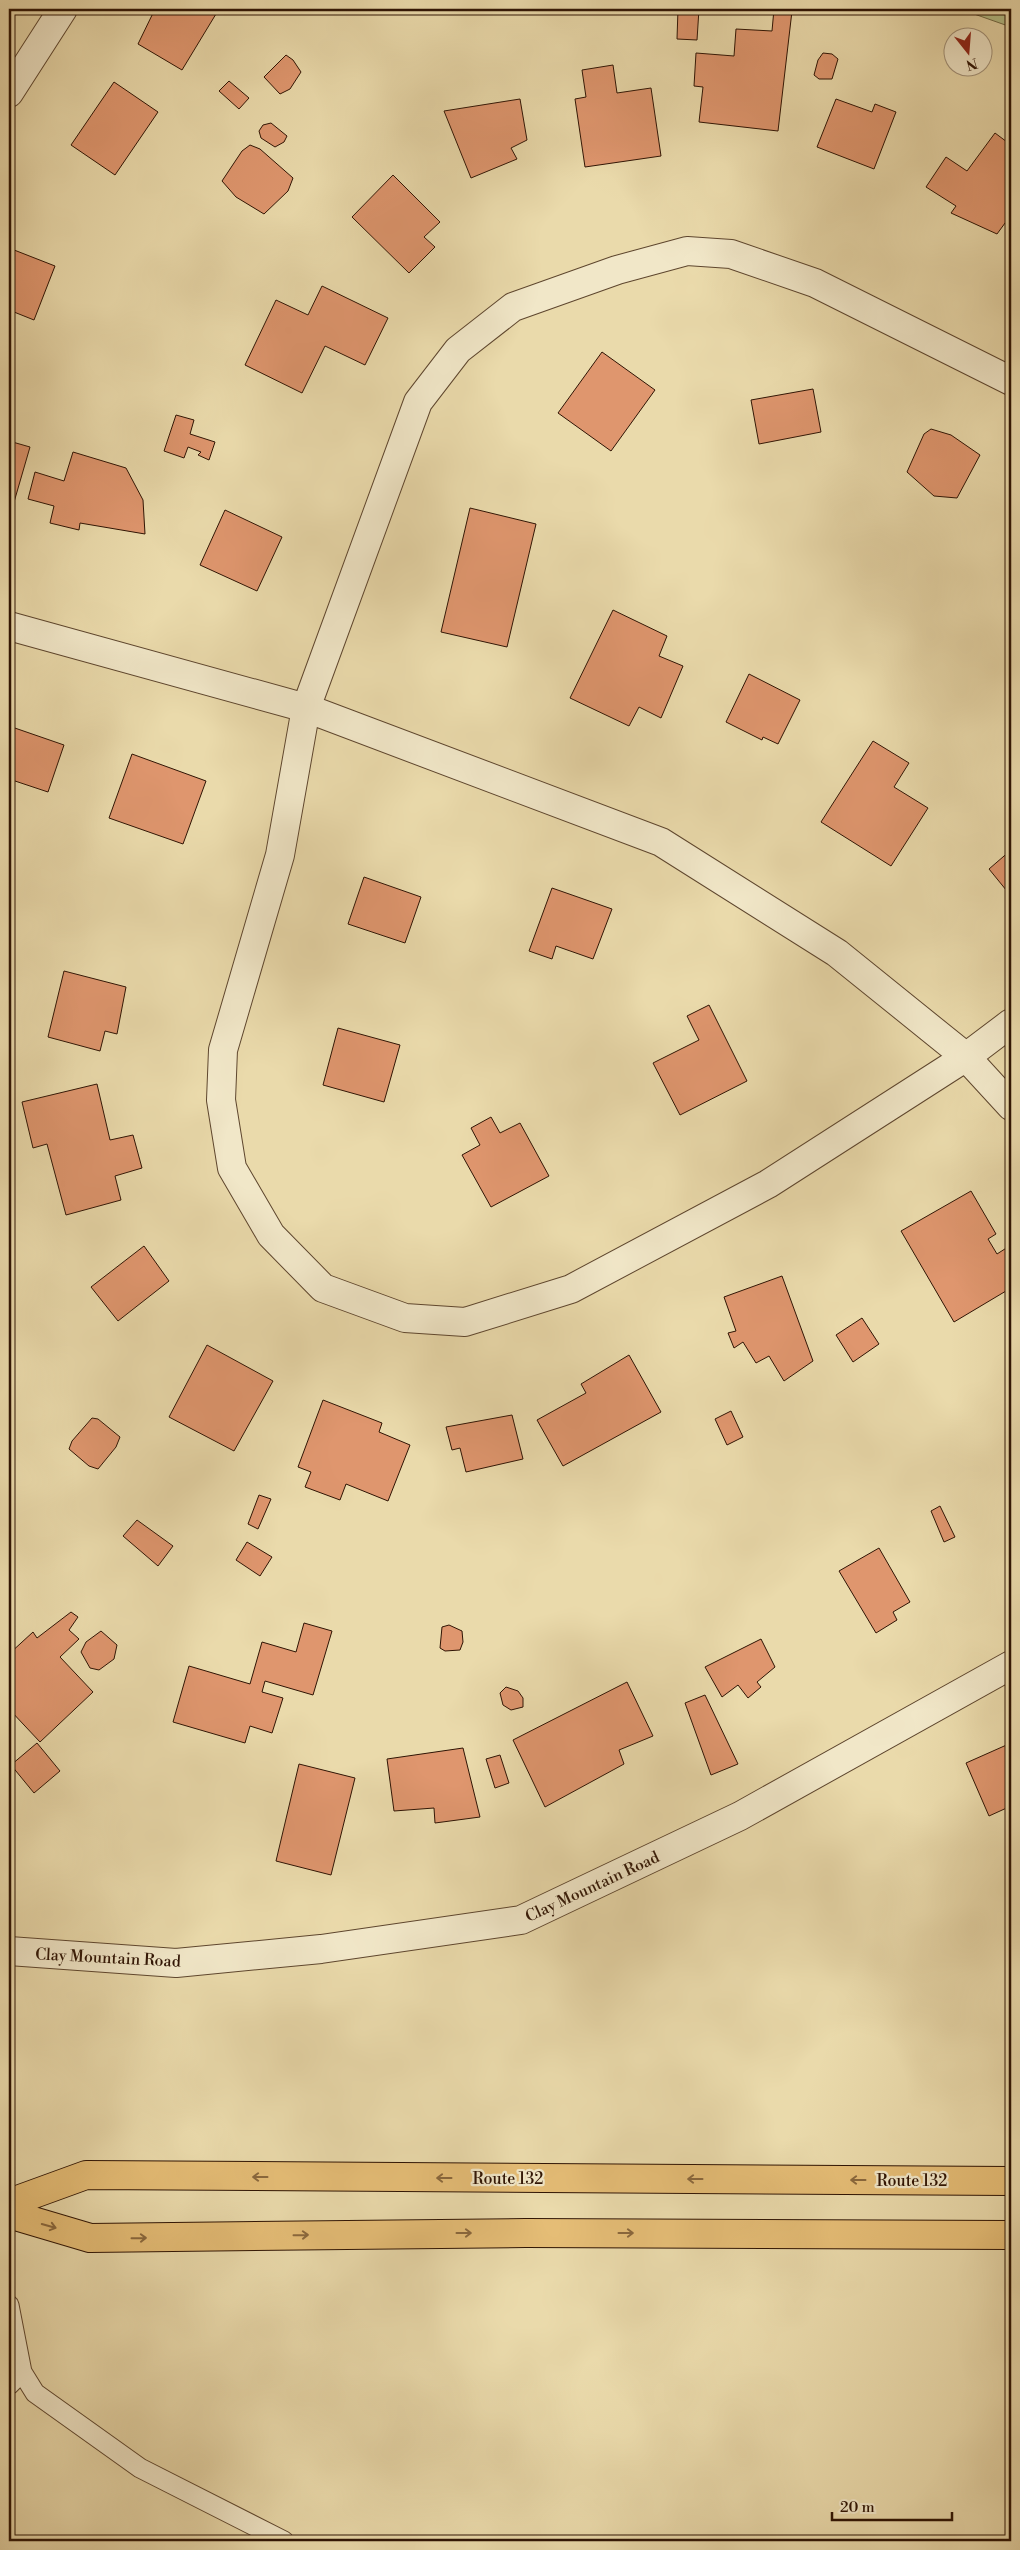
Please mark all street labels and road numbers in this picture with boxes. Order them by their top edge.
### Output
street label: Clay Mountain Road [522,1847,663,1927]
street label: Clay Mountain Road [35,1944,181,1972]
street label: Route 132 [473,2169,543,2189]
street label: Route 132 [877,2171,947,2191]

